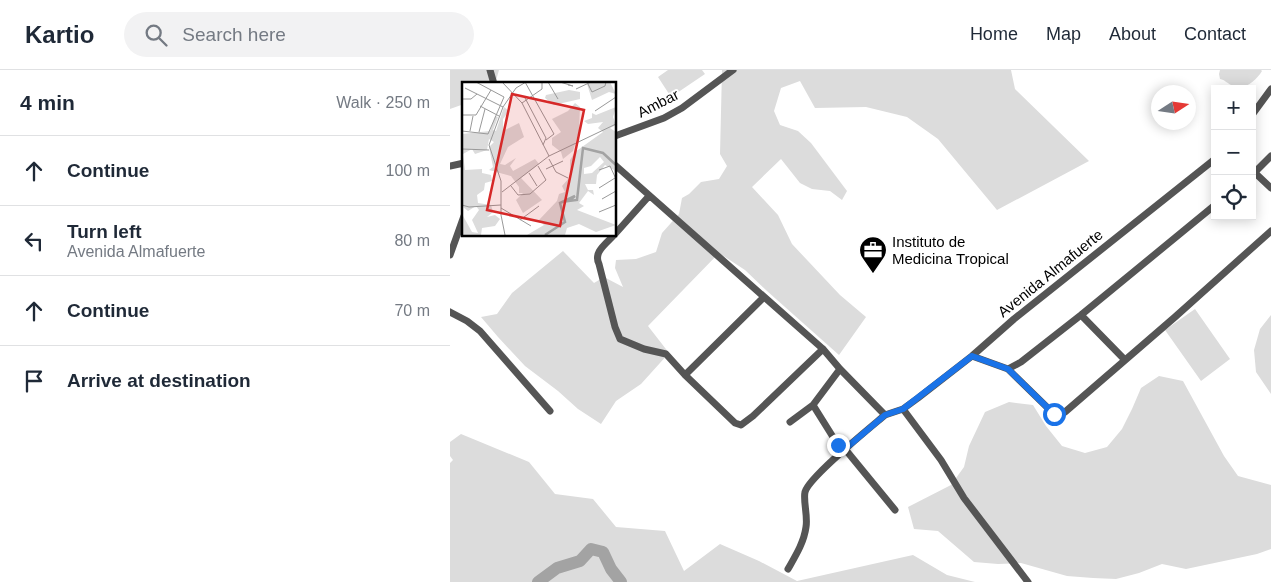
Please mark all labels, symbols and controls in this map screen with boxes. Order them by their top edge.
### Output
search box [124,12,474,57]
text: Kartio [25,21,94,48]
icon: search [142,21,170,49]
text: Search here [182,24,286,45]
text: Home [970,24,1018,44]
text: Map [1046,24,1081,44]
text: About [1109,24,1156,44]
text: Contact [1184,24,1246,44]
inset map [462,82,616,236]
street label: Ambar [634,85,682,121]
north arrow [1151,85,1196,130]
map controls [1211,85,1256,220]
button: + [1211,85,1256,130]
text: 4 min [20,91,75,114]
text: Walk · 250 m [336,94,430,111]
button: − [1211,130,1256,175]
icon: ahead [20,157,48,185]
text: Continue [67,160,149,181]
text: 100 m [386,162,430,179]
button: locate [1211,175,1256,220]
text: Turn left [67,221,142,242]
street label: Avenida Almafuerte [994,226,1106,320]
icon: left [20,227,48,255]
text: 80 m [394,232,430,249]
place label: Instituto de Medicina Tropical [892,233,1009,267]
office icon: Instituto de Medicina Tropical [858,235,888,274]
text: Avenida Almafuerte [67,243,205,260]
icon: ahead [20,297,48,325]
text: Continue [67,300,149,321]
text: 70 m [394,302,430,319]
icon: arrive [20,367,48,395]
text: Arrive at destination [67,370,251,391]
route start [1043,403,1066,426]
route end [827,434,850,457]

